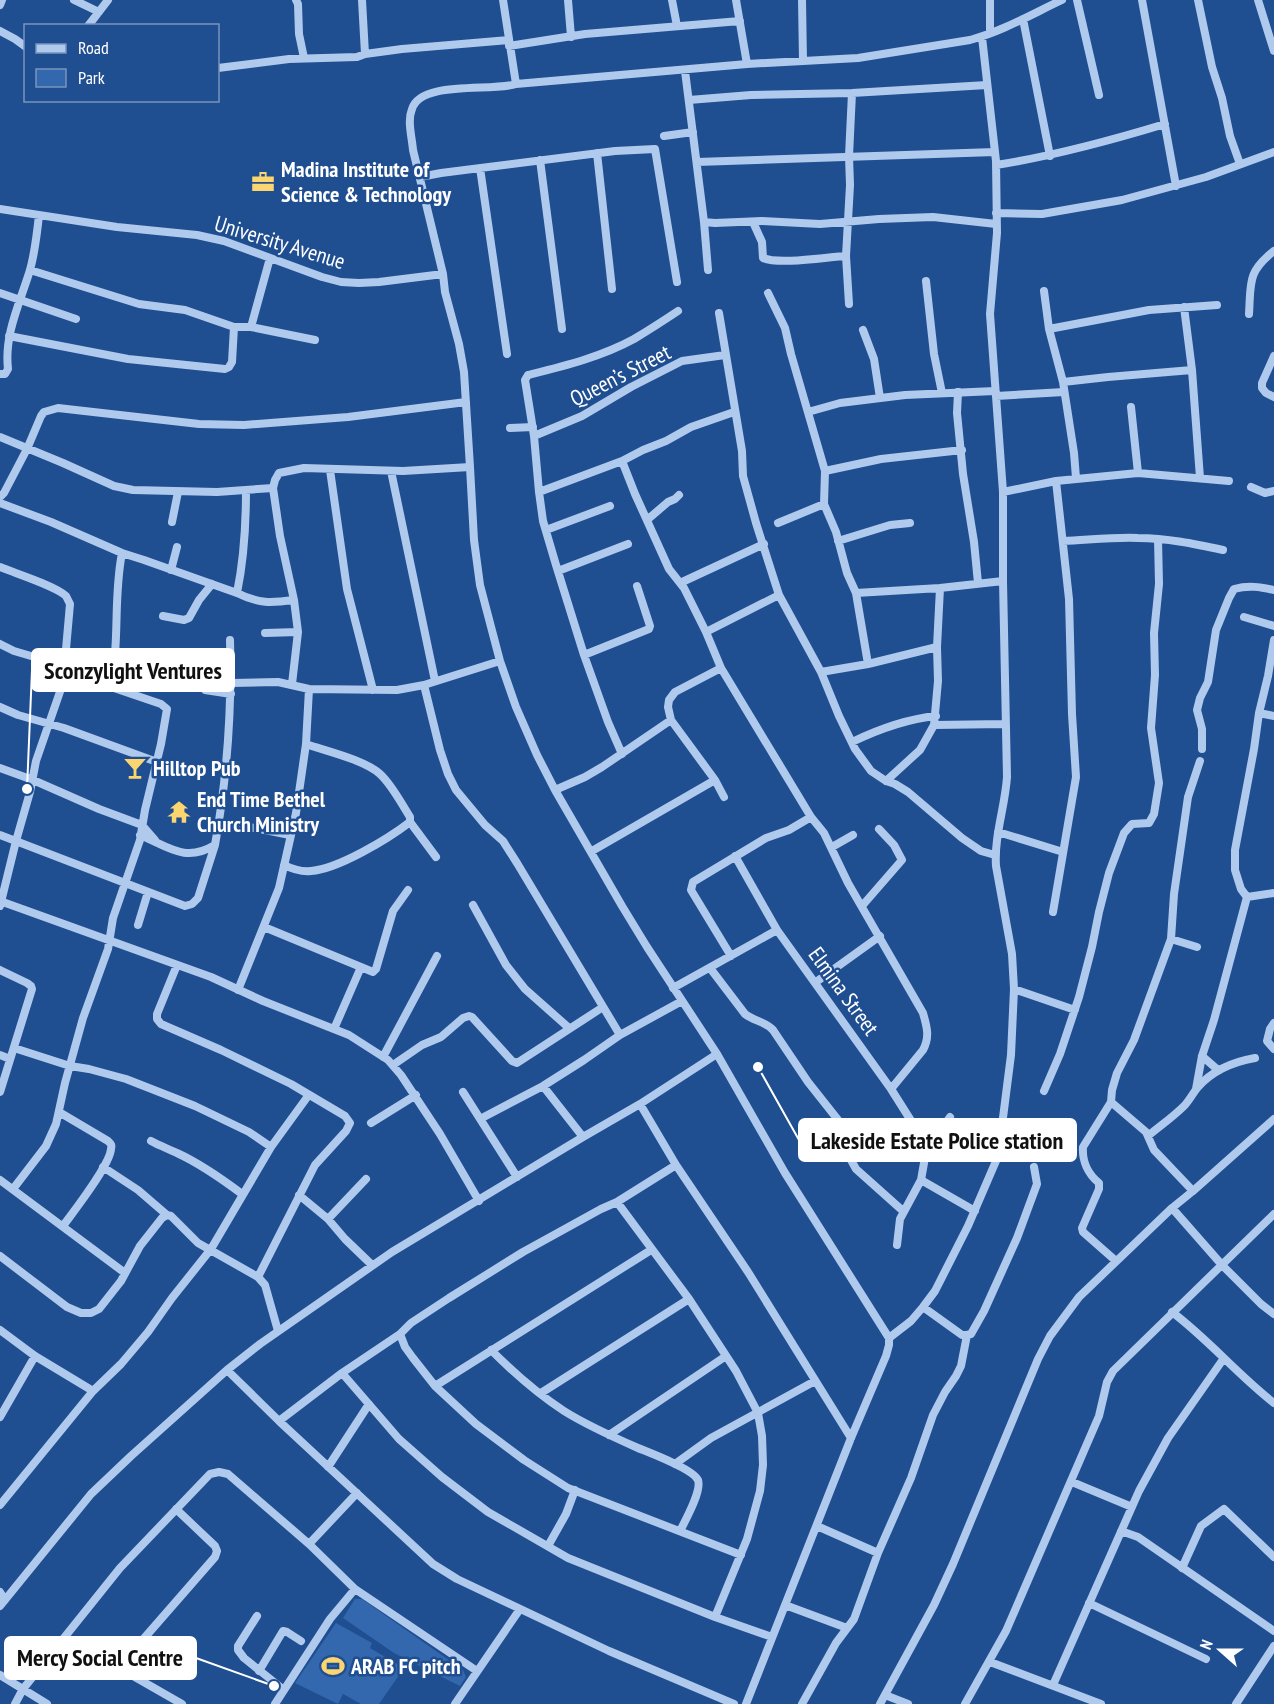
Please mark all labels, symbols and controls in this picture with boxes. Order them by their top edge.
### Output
legend [24,24,219,102]
text: Road [78,36,109,59]
text: Park [78,66,105,89]
place label: Madina Institute of Science & Technology [281,155,452,208]
office icon: Madina Institute of Science & Technology [250,169,276,195]
street label: University Avenue [211,209,349,275]
street label: Queen’s Street [565,338,675,412]
callout: Sconzylight Ventures [32,649,234,691]
text: Sconzylight Ventures [44,655,222,686]
place label: Hilltop Pub [153,754,241,782]
bar icon: Hilltop Pub [122,755,148,781]
place label: End Time Bethel Church Ministry [197,785,326,838]
temple icon: End Time Bethel Church Ministry [166,799,192,825]
street label: Elmina Street [803,941,885,1041]
callout: Lakeside Estate Police station [799,1119,1076,1161]
text: Lakeside Estate Police station [811,1125,1063,1156]
north arrow [1190,1620,1250,1680]
callout: Mercy Social Centre [5,1637,196,1679]
text: N [1195,1637,1217,1652]
text: Mercy Social Centre [17,1642,183,1673]
place label: ARAB FC pitch [350,1652,461,1680]
sports icon: ARAB FC pitch [320,1653,346,1679]

